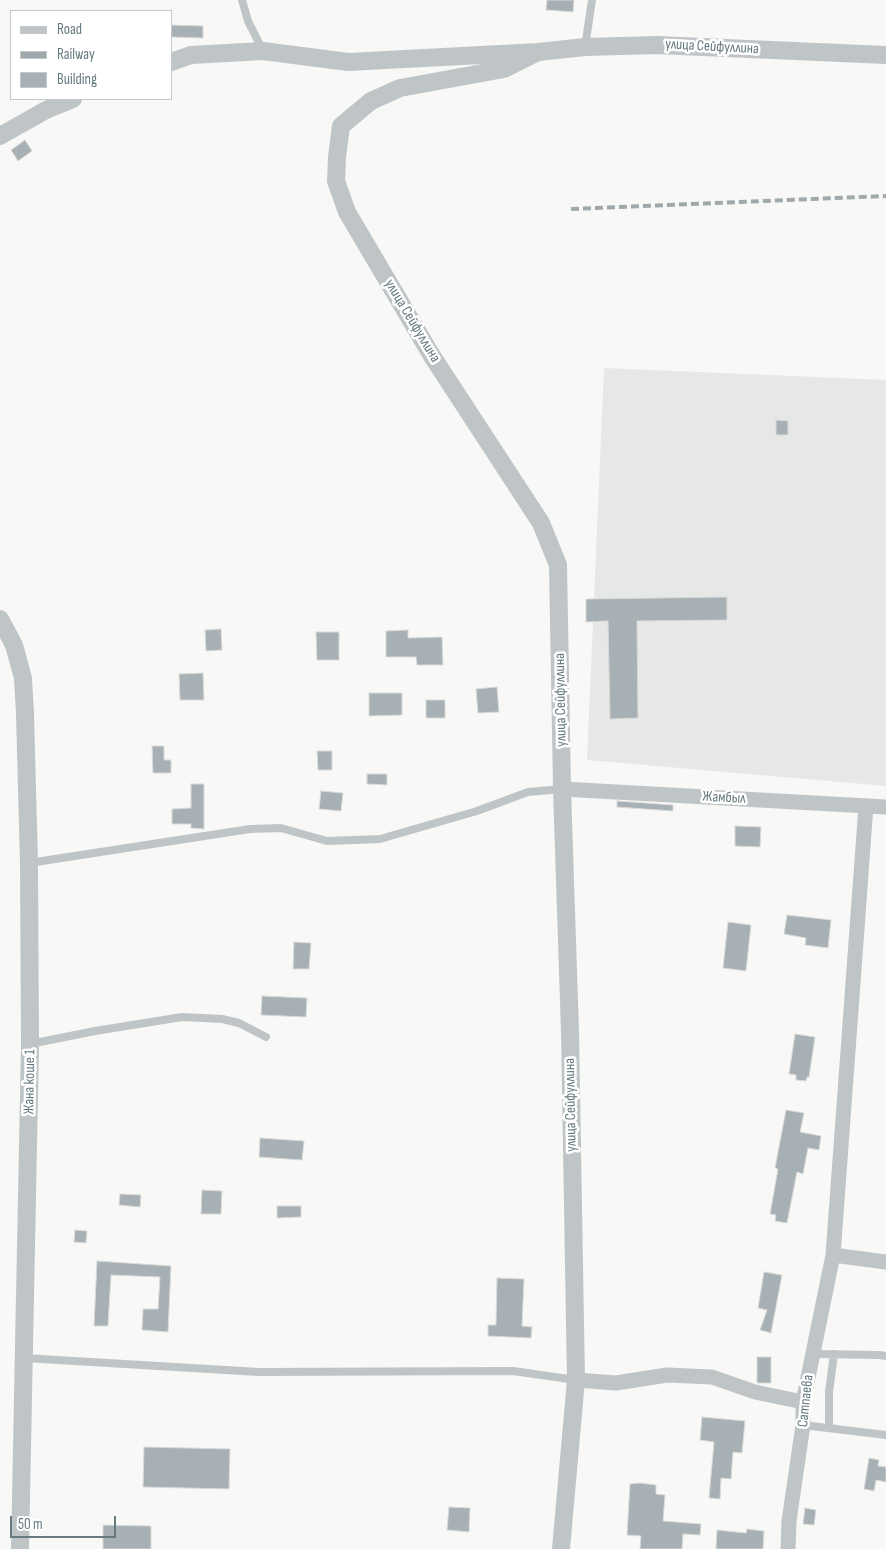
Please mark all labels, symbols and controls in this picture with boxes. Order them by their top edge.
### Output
legend [10,10,172,100]
text: Road [57,20,82,39]
street label: улица Сейфуллина [665,36,759,58]
text: Railway [57,45,95,64]
text: Building [57,70,97,89]
street label: улица Сейфуллина [380,276,444,366]
street label: улица Сейфуллина [551,653,571,747]
street label: Жамбыл [702,788,746,808]
street label: Жана коше 1 [20,1049,40,1115]
street label: улица Сейфуллина [561,1058,581,1152]
street label: Сатпаева [794,1374,818,1428]
scale bar [12,1506,119,1538]
text: 50 m [18,1515,43,1534]

